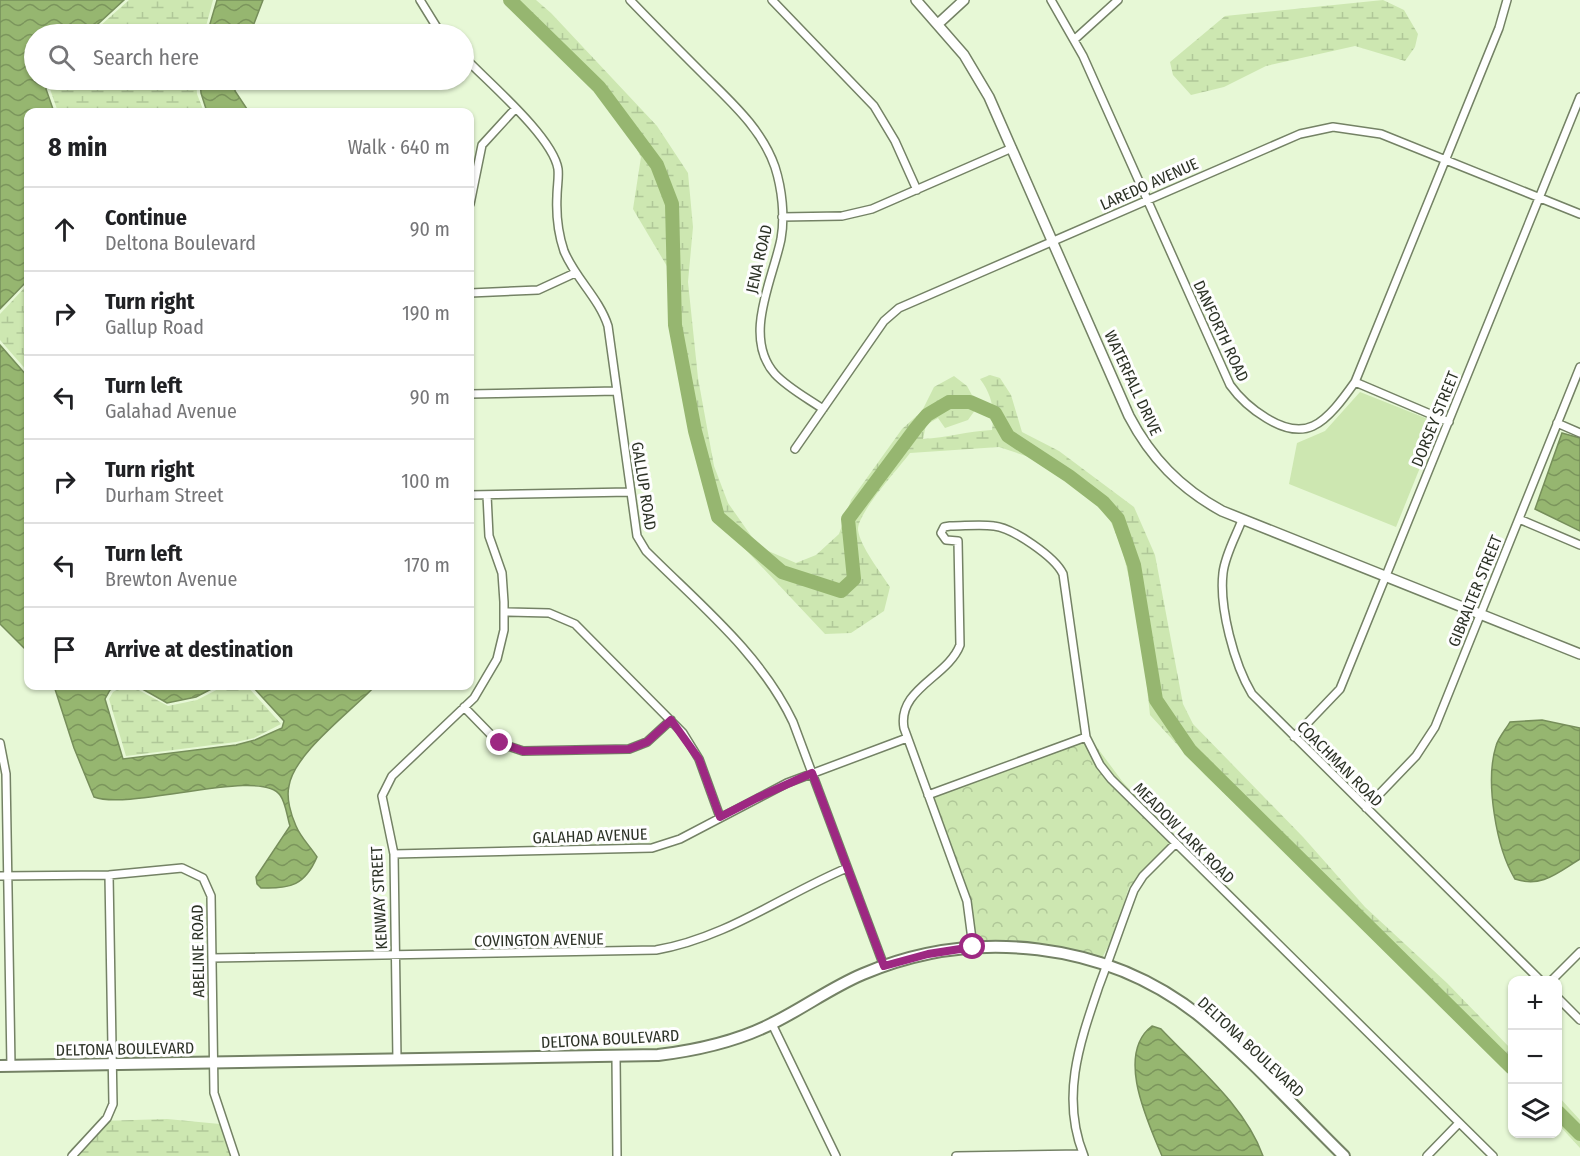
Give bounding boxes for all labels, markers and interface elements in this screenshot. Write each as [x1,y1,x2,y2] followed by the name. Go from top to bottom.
[24,24,474,90] search box
[45,41,78,74] icon: search
[93,44,199,71] text: Search here
[48,132,107,163] text: 8 min
[348,135,450,159] text: Walk · 640 m
[1097,154,1201,214] street label: LAREDO AVENUE
[105,204,187,231] text: Continue
[48,213,81,246] icon: ahead
[410,217,450,241] text: 90 m
[742,223,776,295] street label: JENA ROAD
[105,231,256,255] text: Deltona Boulevard
[1189,277,1253,385] street label: DANFORTH ROAD
[105,288,194,315] text: Turn right
[48,297,81,330] icon: right
[402,301,450,325] text: 190 m
[105,315,204,339] text: Gallup Road
[1100,327,1166,439] street label: WATERFALL DRIVE
[1407,368,1463,469] street label: DORSEY STREET
[105,372,183,399] text: Turn left
[48,381,81,414] icon: left
[410,385,450,409] text: 90 m
[105,399,237,423] text: Galahad Avenue
[628,441,660,531] street label: GALLUP ROAD
[105,456,194,483] text: Turn right
[48,465,81,498] icon: right
[401,469,450,493] text: 100 m
[105,483,224,507] text: Durham Street
[1444,532,1506,650] street label: GIBRALTER STREET
[105,540,183,567] text: Turn left
[48,549,81,582] icon: left
[404,553,450,577] text: 170 m
[105,567,237,591] text: Brewton Avenue
[48,633,81,666] icon: arrive
[105,636,293,663] text: Arrive at destination
[1293,717,1387,811] street label: COACHMAN ROAD
[486,729,512,755] route end
[1130,779,1238,887] street label: MEADOW LARK ROAD
[532,825,648,847] street label: GALAHAD AVENUE
[367,845,391,950] street label: KENWAY STREET
[188,904,208,998] street label: ABELINE ROAD
[474,929,604,951] street label: COVINGTON AVENUE
[959,933,985,959] route start
[1508,976,1562,1138] map controls
[1508,976,1562,1030] button: +
[1194,993,1308,1101] street label: DELTONA BOULEVARD
[540,1026,680,1052] street label: DELTONA BOULEVARD
[1508,1030,1562,1084] button: −
[56,1038,194,1060] street label: DELTONA BOULEVARD
[1508,1084,1562,1138] button: layers

